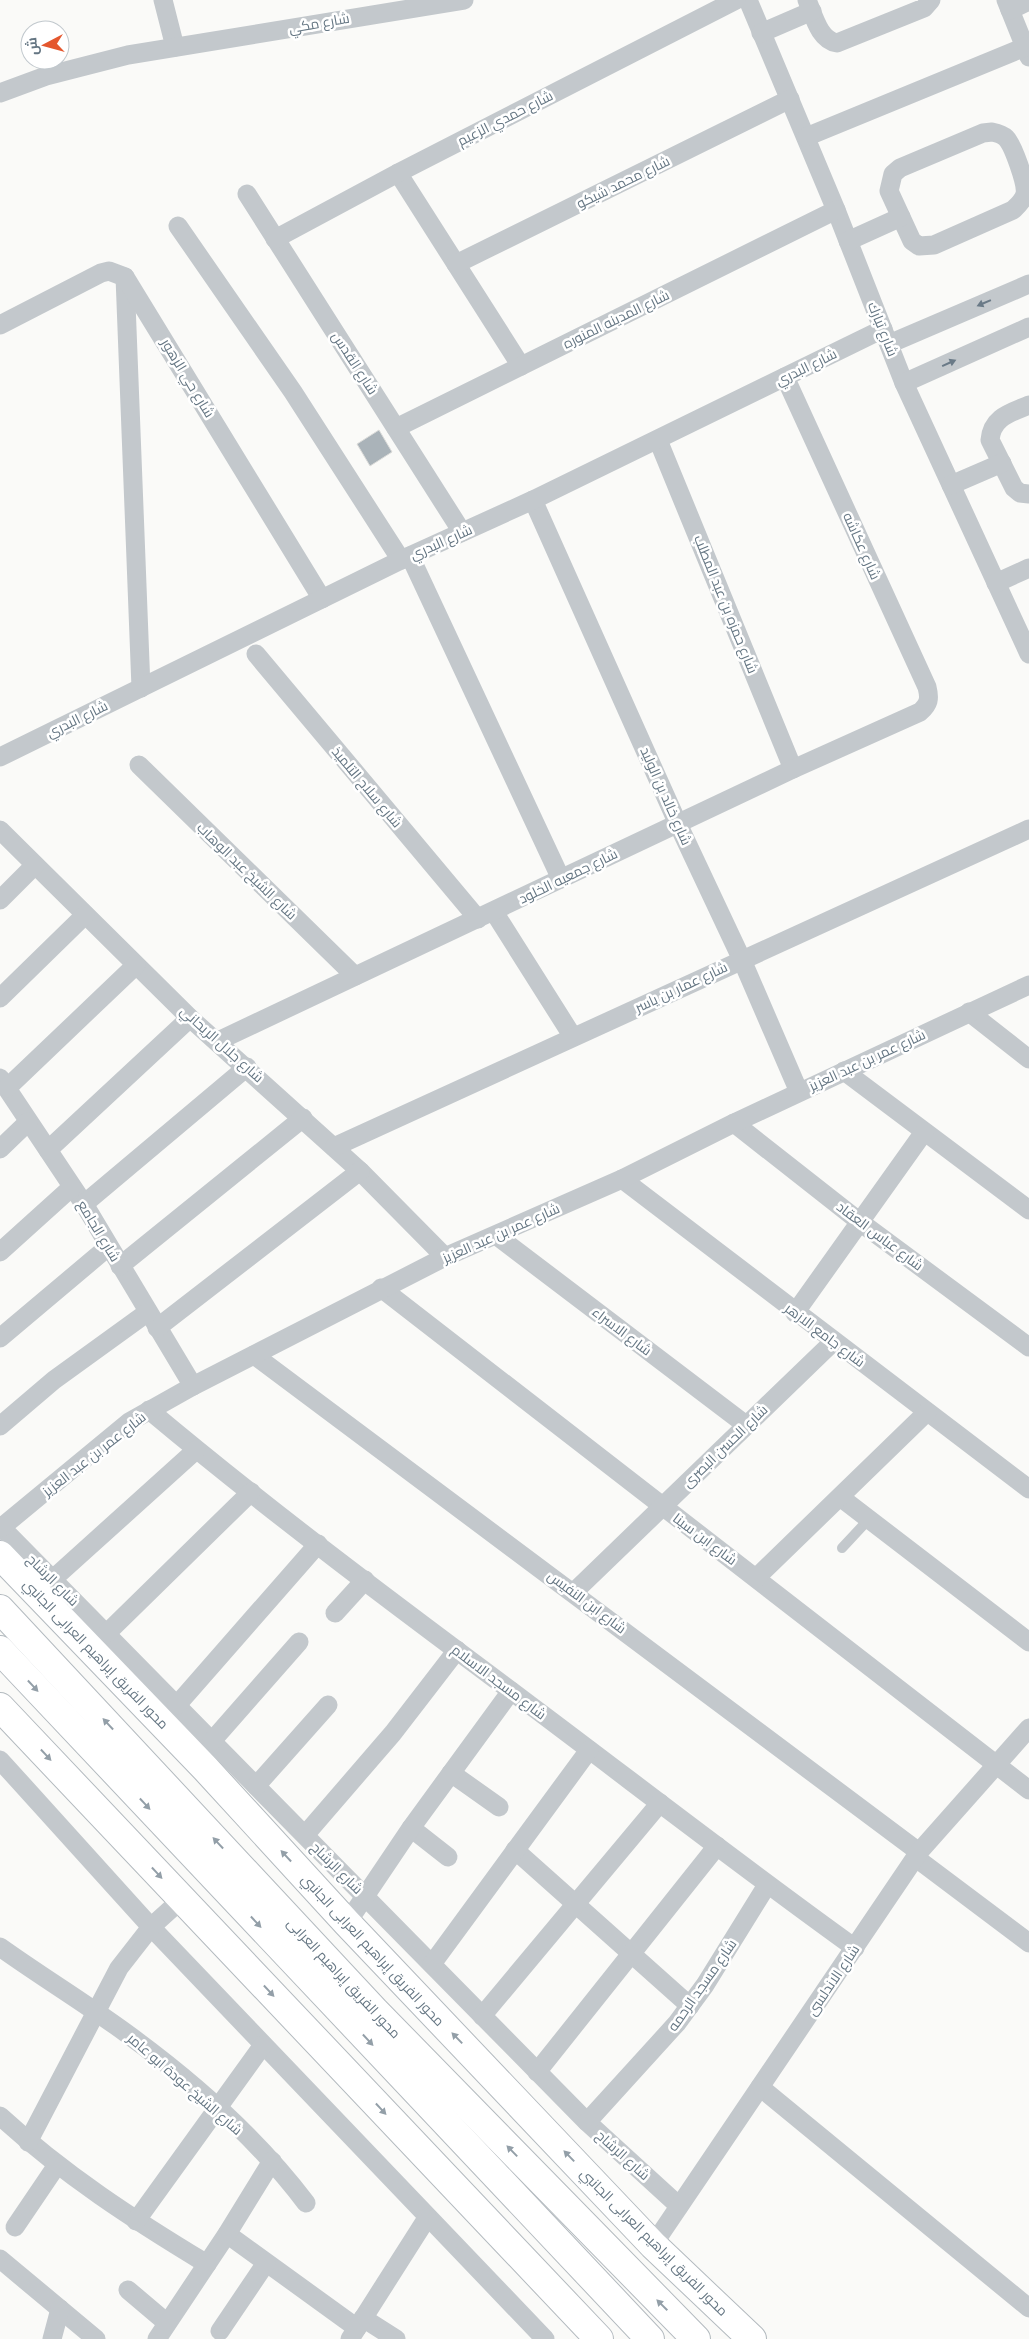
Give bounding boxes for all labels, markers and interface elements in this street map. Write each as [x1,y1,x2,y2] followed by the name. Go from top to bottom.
[287,9,351,40] street label: شارع مكي
[20,20,70,70] north arrow
[22,36,42,56] text: ش
[454,86,557,153] street label: شارع حمدي الزعيم
[573,152,673,212] street label: شارع محمد شيكو
[560,286,672,352] street label: شارع المدينه المنوره
[864,299,902,359] street label: شارع تبارك
[977,299,991,307] one-way arrow
[328,328,382,398] street label: شارع القدس
[154,334,219,422] street label: شارع حي الزهور
[772,344,841,392] street label: شارع البدري
[942,358,956,366] one-way arrow
[839,509,885,583] street label: شارع عكاشه
[407,520,476,566] street label: شارع البدري
[690,532,762,676] street label: شارع حمزه بن عبد المطلب
[43,696,112,744] street label: شارع البدري
[328,743,406,831] street label: شارع سلاح التلميذ
[636,744,696,848] street label: شارع خالد بن الوليد
[193,819,301,923] street label: شارع الشيخ عبد الوهاب
[516,844,620,908] street label: شارع جمعيه الخلود
[631,958,730,1017] street label: شارع عمار بن ياسر
[175,1002,267,1088] street label: شارع جلال الريحاني
[805,1025,928,1095] street label: شارع عمر بن عبد العزيز
[74,1197,124,1265] street label: شارع الجامع
[833,1197,927,1275] street label: شارع عباس العقاد
[439,1199,562,1267] street label: شارع عمر بن عبد العزيز
[781,1298,869,1371] street label: شارع جامع الازهر
[588,1303,656,1359] street label: شارع الاسراء
[679,1401,771,1491] street label: شارع الحسن البصرى
[38,1408,149,1501] street label: شارع عمر بن عبد العزيز
[669,1509,741,1569] street label: شارع ابن سينا
[23,1550,83,1610] street label: شارع الرشاح
[544,1567,630,1637] street label: شارع ابن النفيس
[17,1575,173,1735] street label: محور الفريق إبراهيم العرابى الجانبي
[448,1641,550,1724] street label: شارع مسجد الاسلام
[27,1679,39,1691] one-way arrow
[102,1719,114,1731] one-way arrow
[40,1748,52,1760] one-way arrow
[139,1797,151,1809] one-way arrow
[212,1838,224,1850] one-way arrow
[307,1838,367,1898] street label: شارع الرشاح
[280,1851,292,1863] one-way arrow
[151,1866,163,1878] one-way arrow
[298,1871,448,2029] street label: محور الفريق إبراهيم العرابى الجانبي
[284,1914,404,2042] street label: محور الفريق إبراهيم العرابى
[250,1916,262,1928] one-way arrow
[664,1935,740,2035] street label: شارع مسجد الرحمه
[803,1941,863,2019] street label: شارع الاندلسى
[263,1985,275,1997] one-way arrow
[123,2028,246,2139] street label: شارع الشيخ عودة ابو عامر
[451,2033,463,2045] one-way arrow
[362,2034,374,2046] one-way arrow
[375,2103,387,2115] one-way arrow
[592,2126,654,2184] street label: شارع الرشاح
[506,2145,518,2157] one-way arrow
[563,2150,575,2162] one-way arrow
[574,2164,732,2322] street label: محور الفريق إبراهيم العرابى الجانبي
[656,2299,668,2311] one-way arrow

